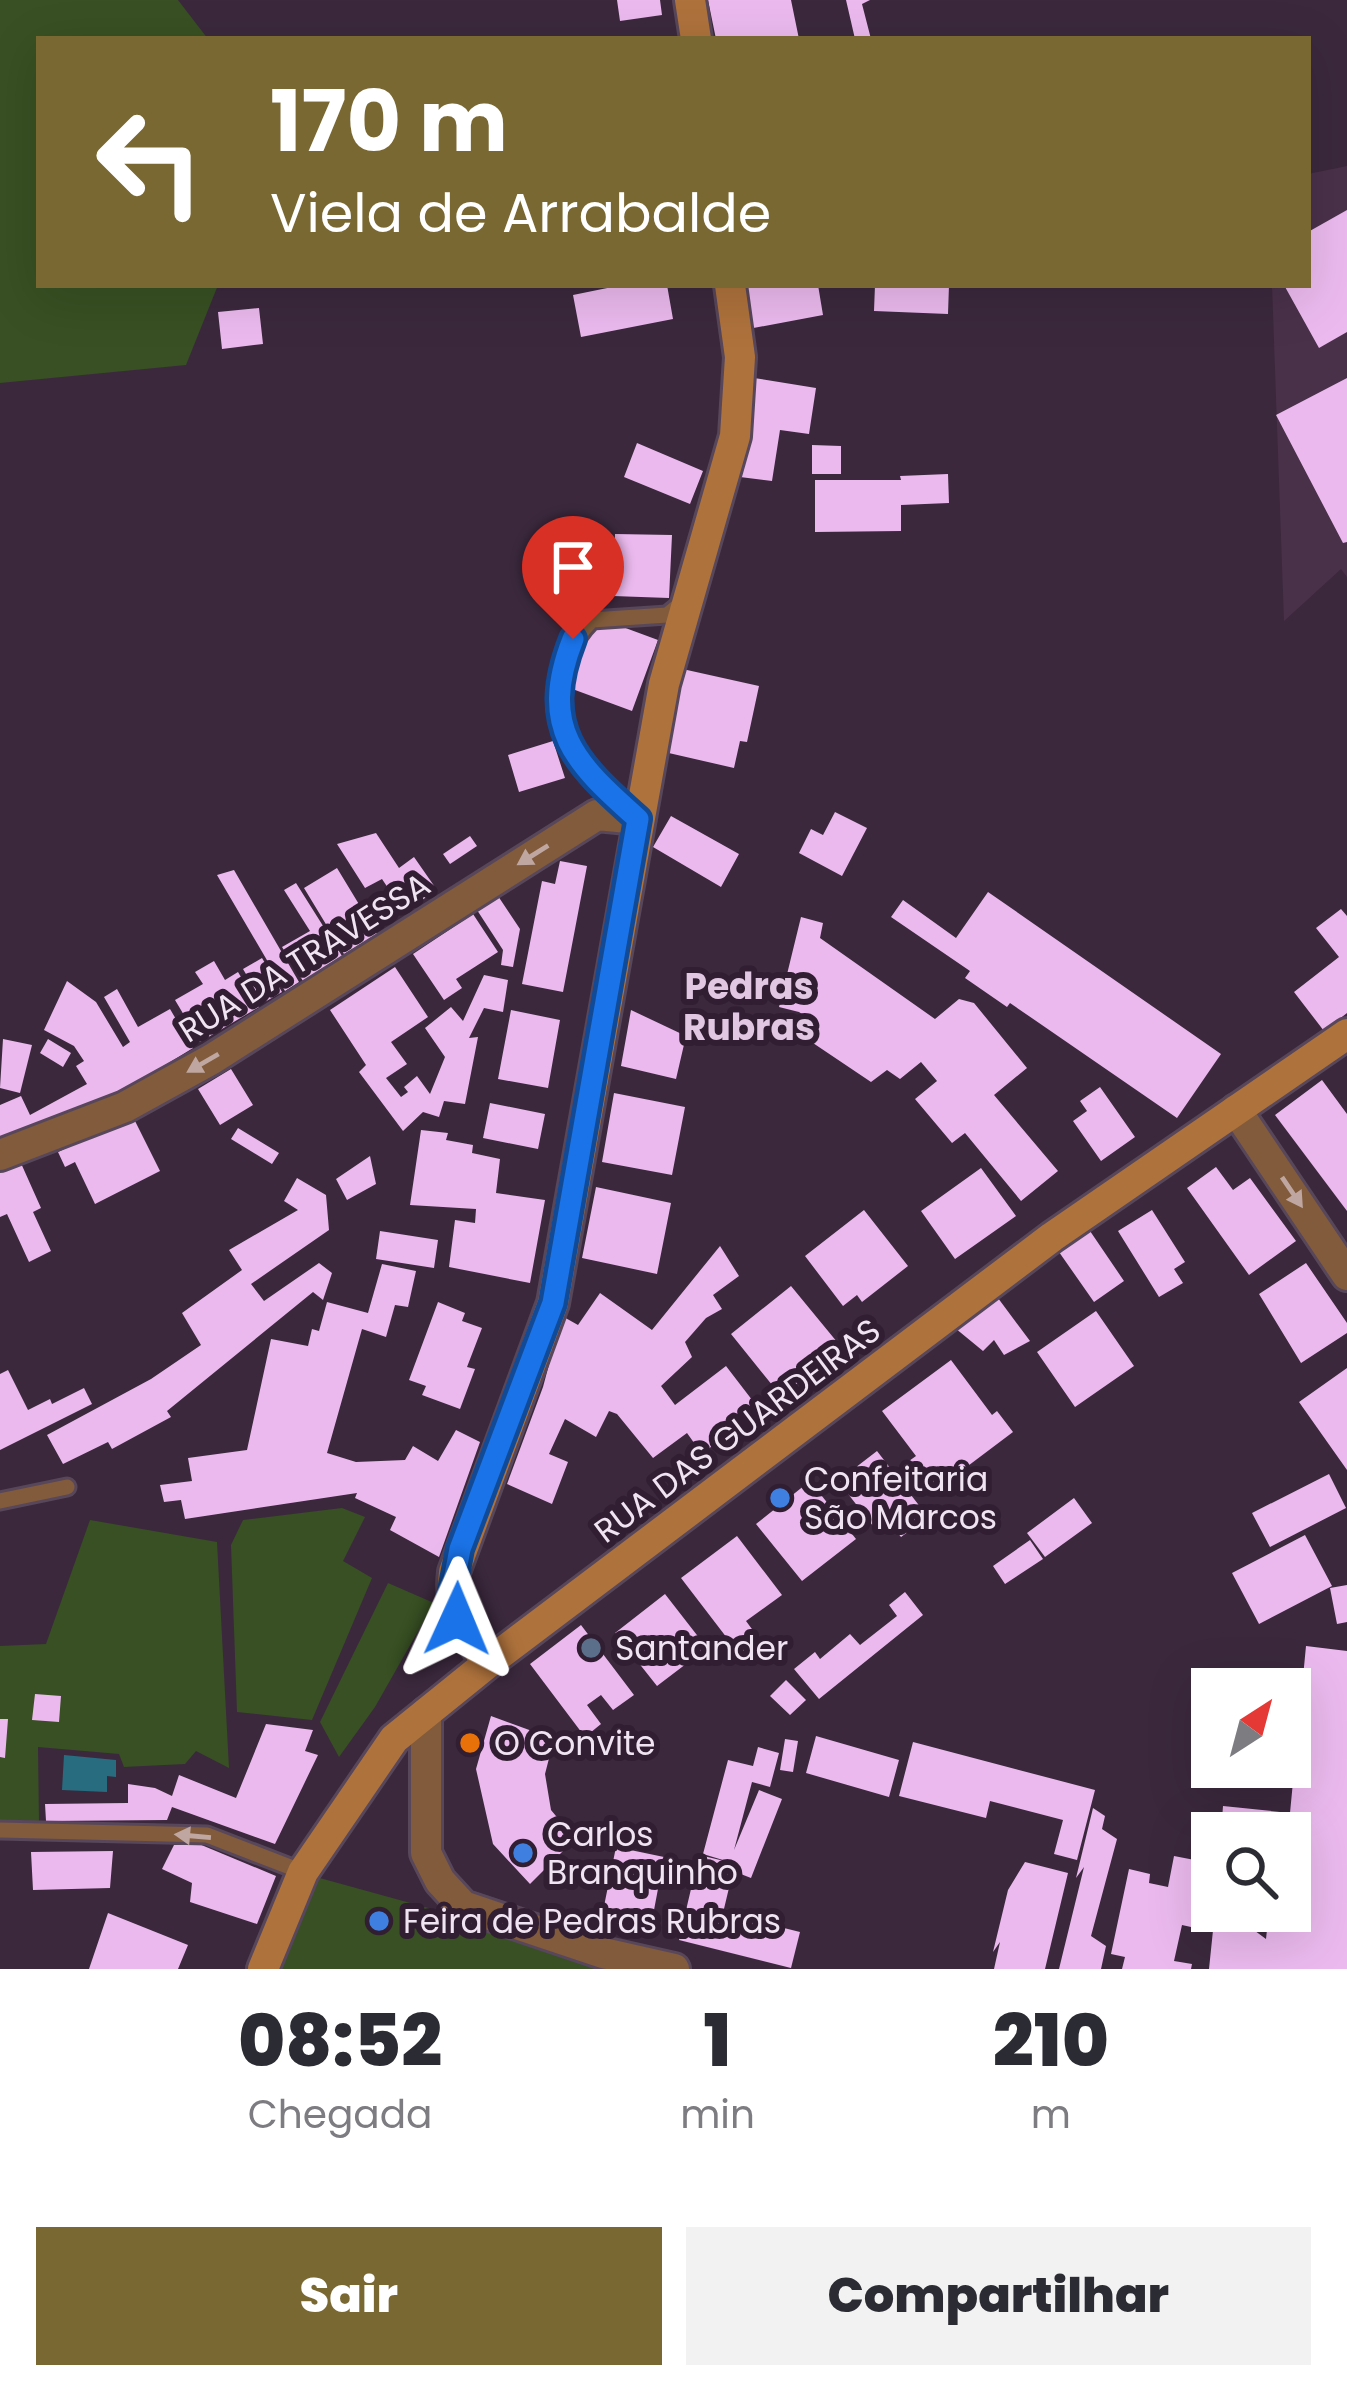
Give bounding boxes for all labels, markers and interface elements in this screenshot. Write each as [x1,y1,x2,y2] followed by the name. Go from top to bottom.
[270,63,508,180] text: 170 m
[72,84,228,240] icon: left
[270,175,771,251] text: Viela de Arrabalde
[522,516,624,639] pin
[540,534,606,600] icon: arrive
[516,844,550,865] one-way arrow
[170,861,439,1054] street label: RUA DA TRAVESSA
[683,961,815,1053] district label: Pedras Rubras
[186,1052,220,1073] one-way arrow
[1280,1176,1302,1209] one-way arrow
[584,1307,890,1554] street label: RUA DAS GUARDEIRAS
[804,1456,997,1541] place label: Confeitaria São Marcos
[767,1485,793,1511] marker: Confeitaria São Marcos
[394,1556,520,1682] position arrow
[615,1625,788,1672] place label: Santander
[578,1635,604,1661] marker: Santander
[1191,1668,1311,1788] north arrow
[1191,1668,1311,1932] map controls
[494,1720,656,1767] place label: O Convite
[457,1730,483,1756] marker: O Convite
[547,1811,738,1896] place label: Carlos Branquinho
[1191,1812,1311,1932] button: search
[174,1827,211,1846] one-way arrow
[510,1840,536,1866] marker: Carlos Branquinho
[403,1898,781,1945] place label: Feira de Pedras Rubras
[366,1908,392,1934] marker: Feira de Pedras Rubras
[238,1990,442,2091] text: 08:52
[704,1990,731,2091] text: 1
[993,1990,1109,2091] text: 210
[248,2087,432,2142] text: Chegada
[680,2087,755,2142] text: min
[1031,2087,1071,2142] text: m
[36,2227,662,2365] button: Sair
[686,2227,1311,2365] button: Compartilhar

